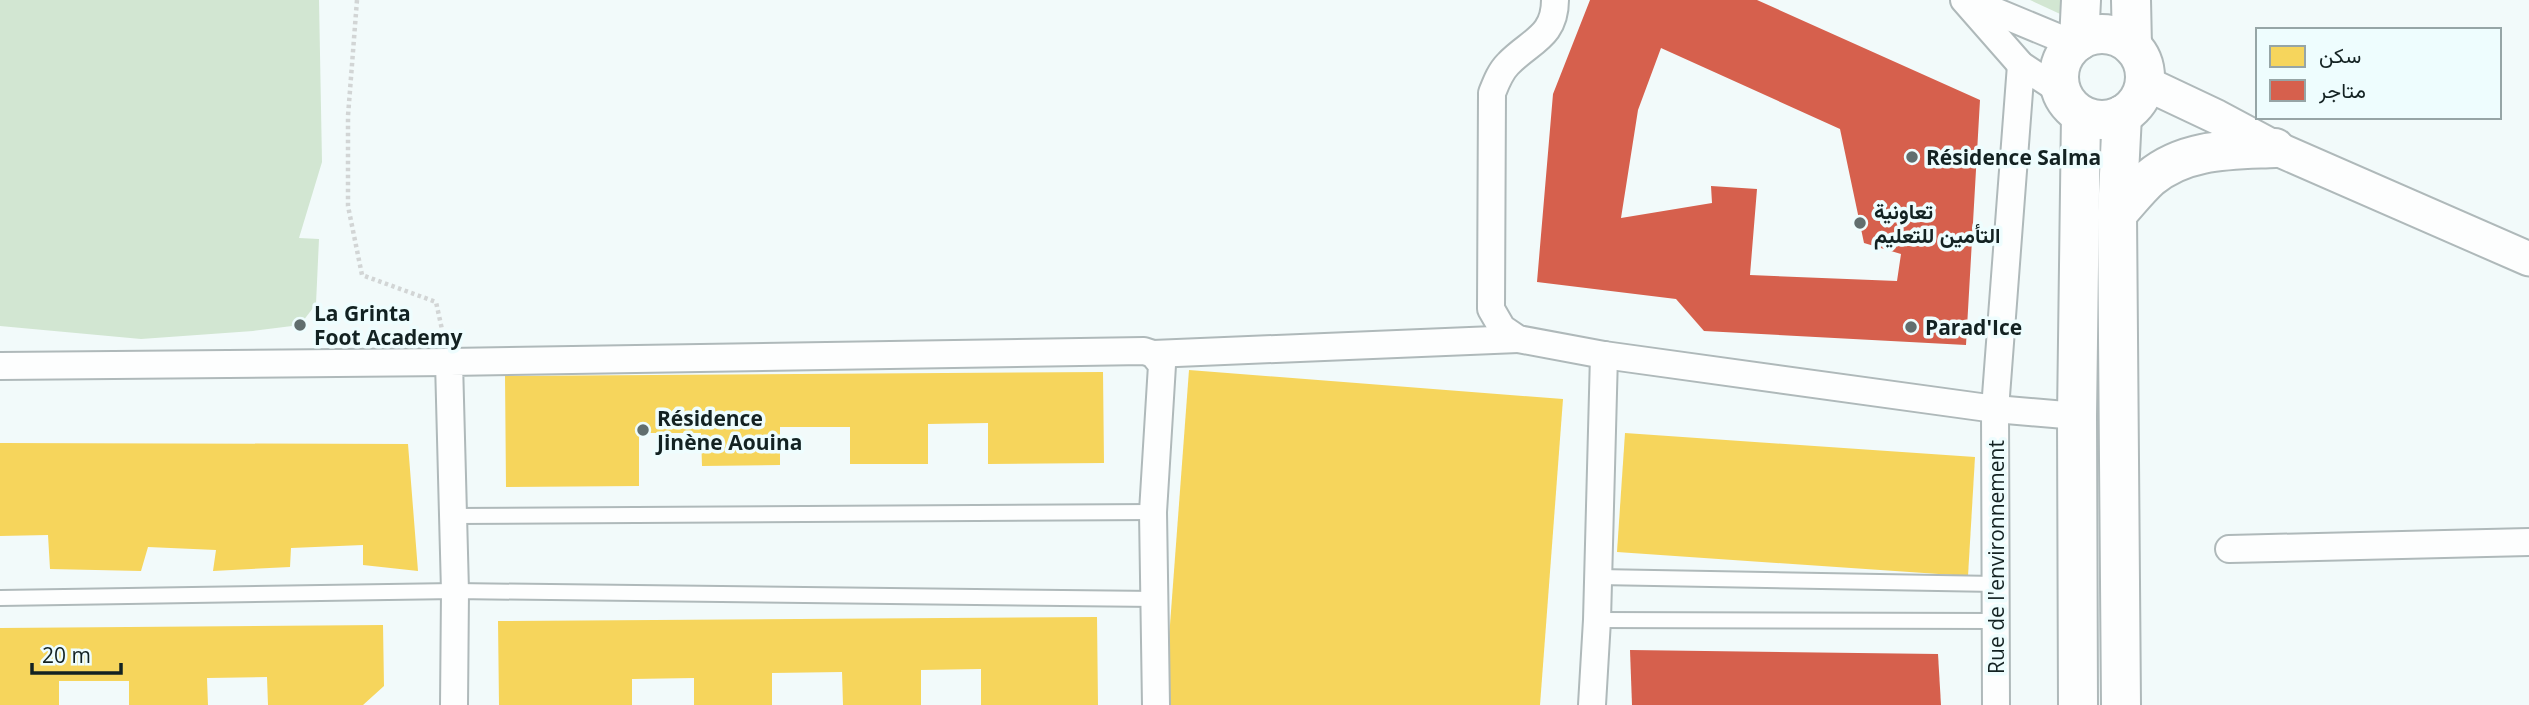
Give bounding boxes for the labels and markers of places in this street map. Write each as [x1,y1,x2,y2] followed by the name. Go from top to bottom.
[1926,143,2101,171] place label: Résidence Salma
[1904,149,1920,165] marker: Résidence Salma
[1874,197,2000,250] place label: تعاونية التأمين للتعليم
[1852,215,1868,231] marker: تعاونية التأمين للتعليم
[314,299,462,351] place label: La Grinta Foot Academy
[1925,313,2022,341] place label: Parad'Ice
[292,317,308,333] marker: La Grinta Foot Academy
[1903,319,1919,335] marker: Parad'Ice
[655,404,802,456] place label: Résidence Jinène Aouina
[635,422,651,438] marker: Résidence Jinène Aouina

